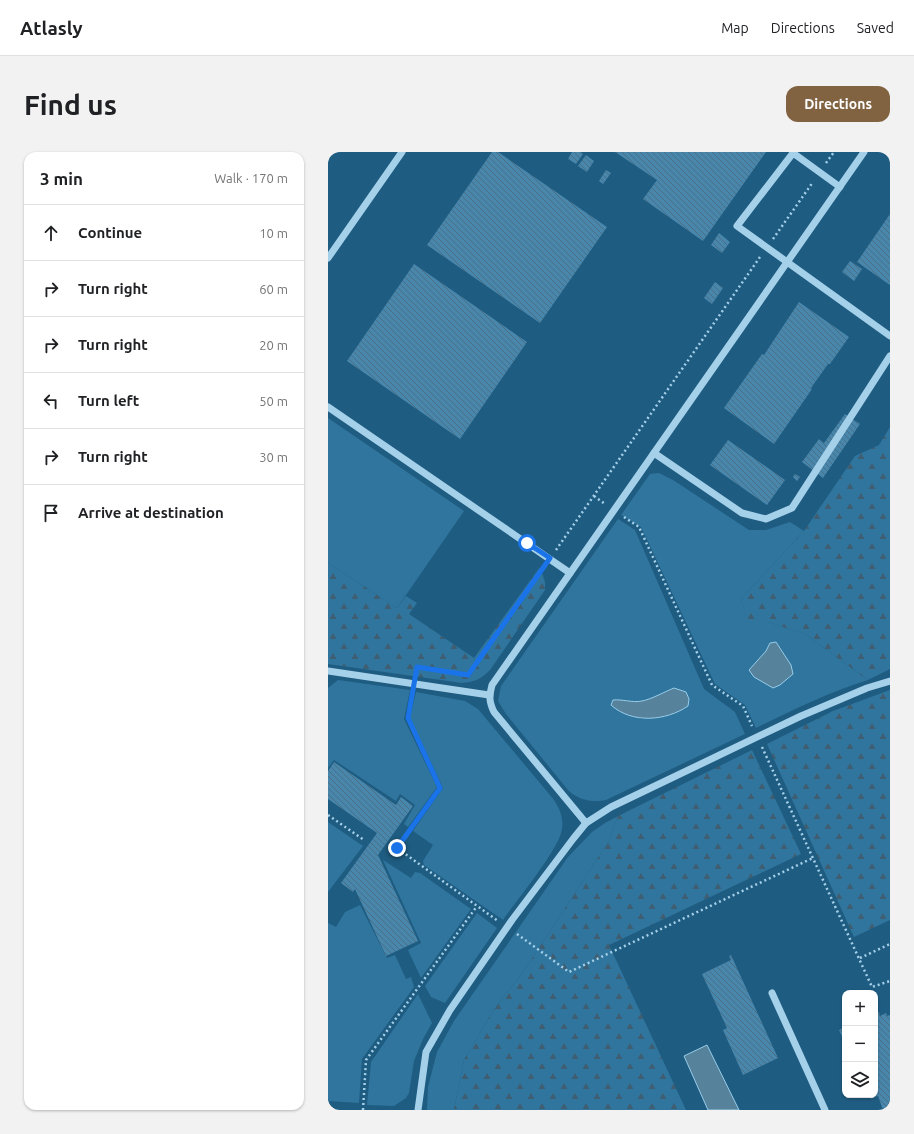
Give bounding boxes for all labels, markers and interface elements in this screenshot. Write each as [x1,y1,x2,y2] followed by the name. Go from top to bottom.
[20,17,83,39] text: Atlasly
[721,20,749,36] text: Map
[771,20,835,36] text: Directions
[857,20,894,36] text: Saved
[786,86,890,122] button: Directions
[24,89,117,120] text: Find us
[40,169,83,188] text: 3 min
[214,171,288,185] text: Walk · 170 m
[40,222,62,244] icon: ahead
[78,224,142,241] text: Continue
[259,226,288,240] text: 10 m
[40,278,62,300] icon: right
[78,280,148,297] text: Turn right
[259,282,288,296] text: 60 m
[40,334,62,356] icon: right
[78,336,148,353] text: Turn right
[259,338,288,352] text: 20 m
[40,390,62,412] icon: left
[78,392,139,409] text: Turn left
[259,394,288,408] text: 50 m
[40,446,62,468] icon: right
[78,448,148,465] text: Turn right
[259,450,288,464] text: 30 m
[40,502,62,524] icon: arrive
[78,504,224,521] text: Arrive at destination
[518,534,536,552] route start
[388,839,406,857] route end
[842,990,878,1098] map controls
[842,990,878,1026] button: +
[842,1026,878,1062] button: −
[842,1062,878,1098] button: layers

